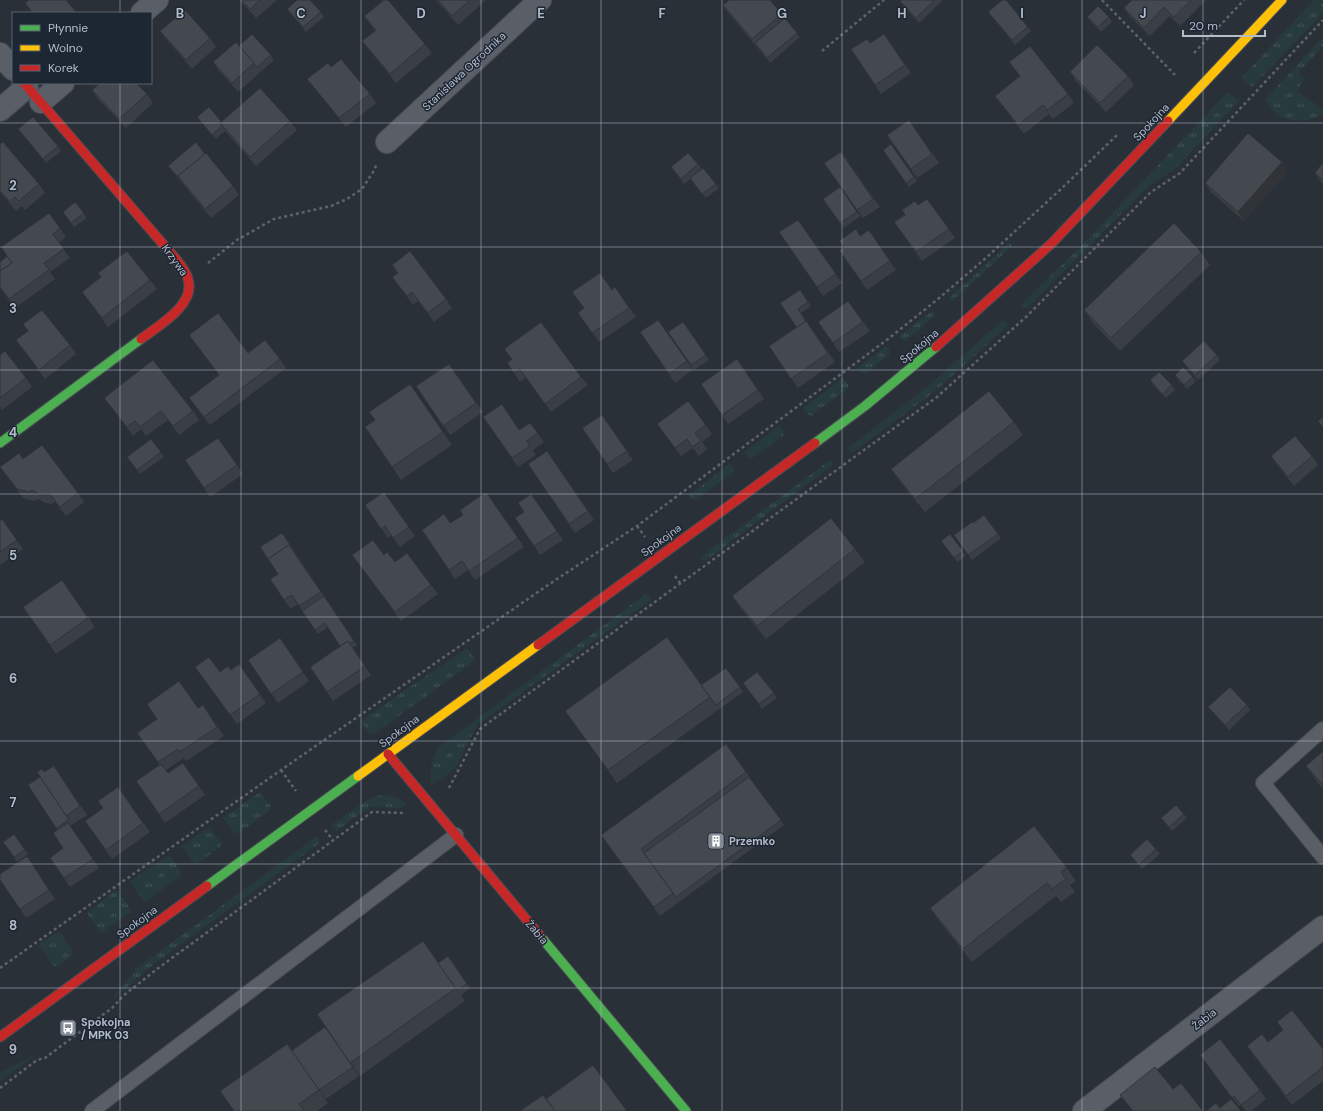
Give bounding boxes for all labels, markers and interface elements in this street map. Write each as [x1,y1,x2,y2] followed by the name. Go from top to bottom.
[176,5,184,22] text: B
[296,5,306,22] text: C
[416,5,426,22] text: D
[537,5,545,22] text: E
[658,5,666,22] text: F
[777,5,787,22] text: G
[897,5,907,22] text: H
[1020,5,1024,22] text: I
[1139,5,1147,22] text: J
[12,12,152,84] legend
[1183,12,1265,38] scale bar
[1189,18,1218,34] text: 20 m
[48,20,88,36] text: Płynnie
[419,29,509,113] street label: Stanisława Ogrodnika
[48,40,83,56] text: Wolno
[48,60,79,76] text: Korek
[1130,100,1172,144] street label: Spokojna
[9,177,17,194] text: 2
[159,241,191,279] street label: Krzywa
[9,300,17,317] text: 3
[897,326,941,366] street label: Spokojna
[9,424,17,441] text: 4
[638,521,684,559] street label: Spokojna
[9,547,17,564] text: 5
[9,670,17,687] text: 6
[376,712,422,750] street label: Spokojna
[10,794,17,811] text: 7
[706,831,726,851] building icon: Przemko
[729,834,776,848] place label: Przemko
[114,903,160,941] street label: Spokojna
[9,917,17,934] text: 8
[523,917,551,947] street label: Żabia
[1189,1005,1219,1033] street label: Żabia
[81,1015,130,1042] place label: Spokojna / MPK 03
[58,1018,78,1038] bus stop icon: Spokojna / MPK 03
[9,1041,17,1058] text: 9

